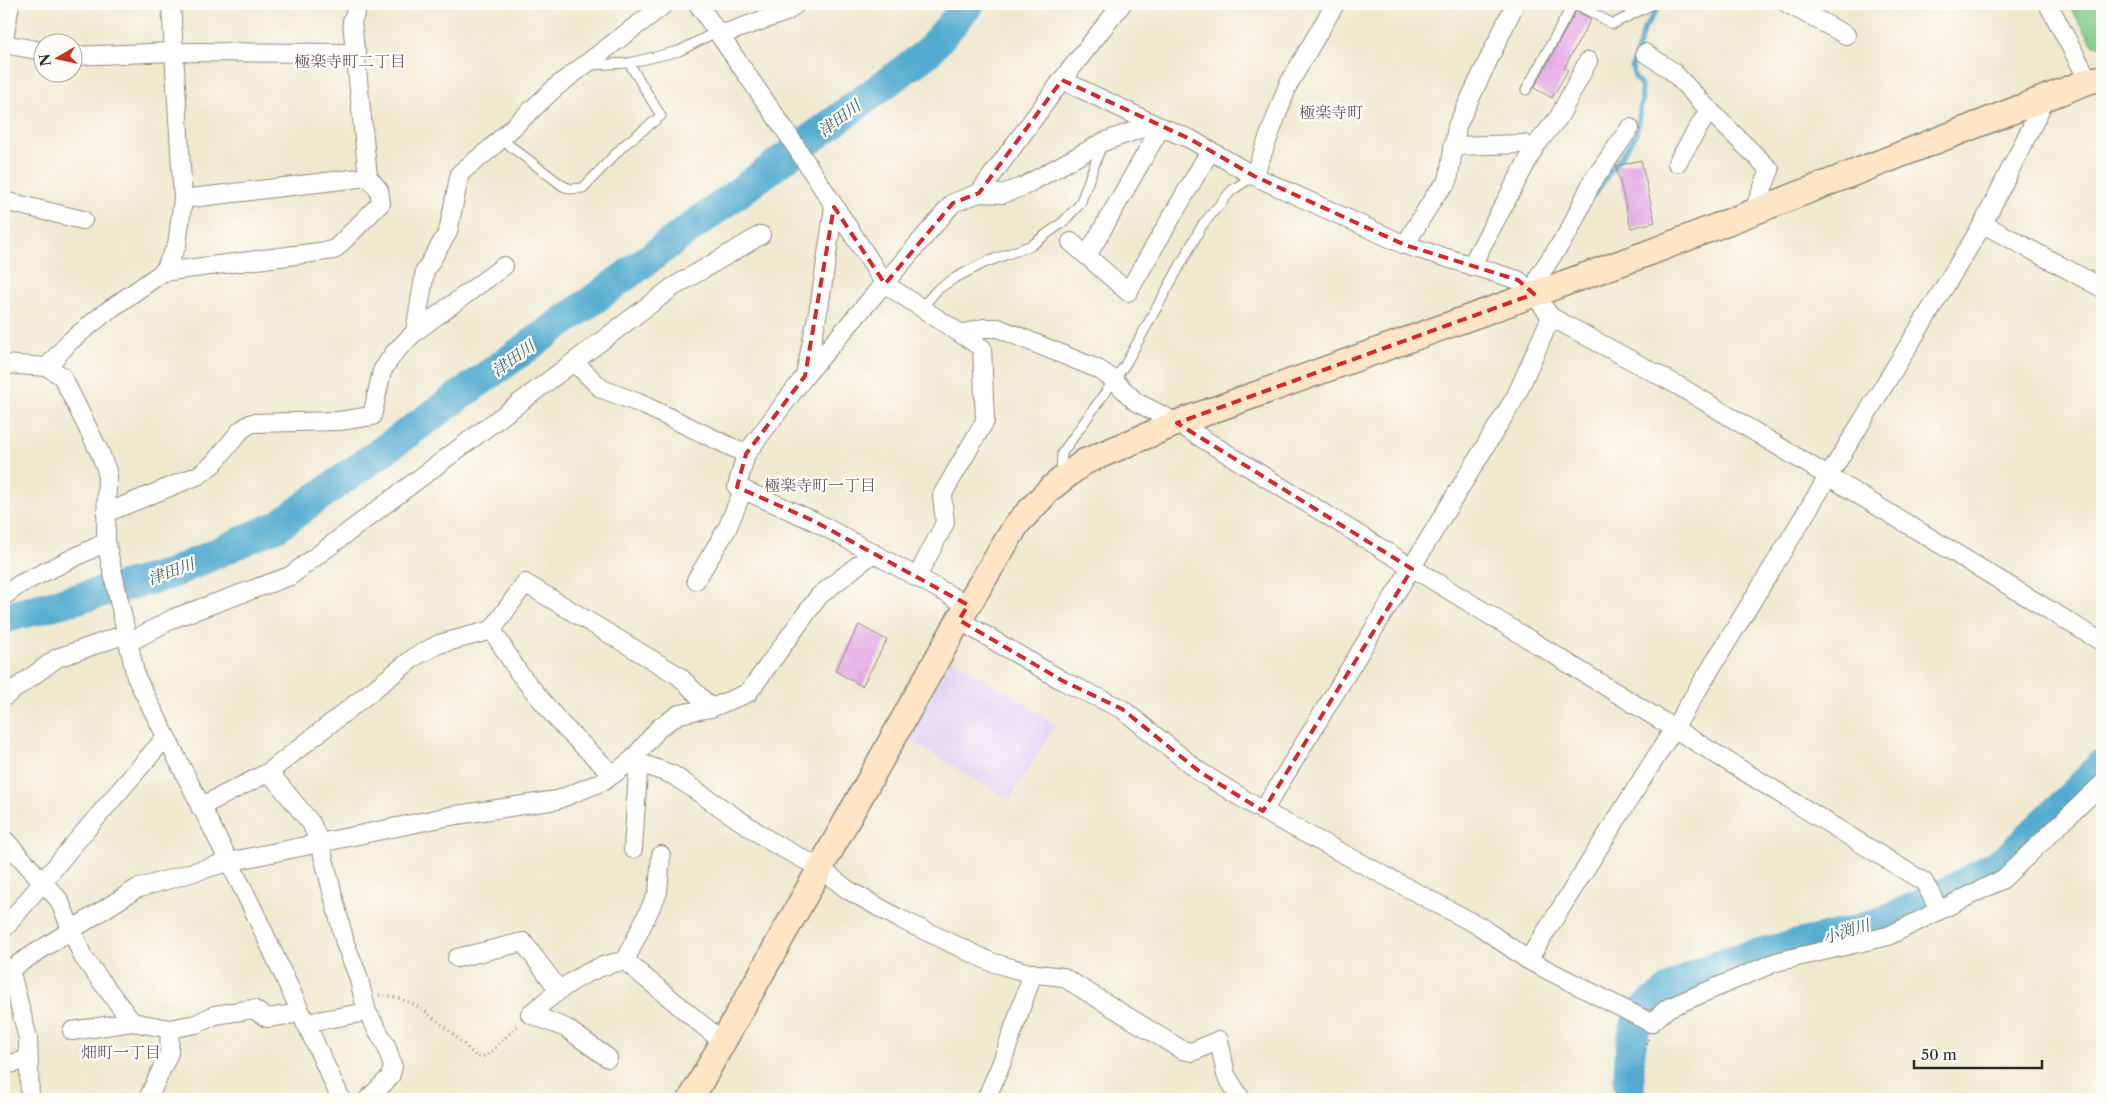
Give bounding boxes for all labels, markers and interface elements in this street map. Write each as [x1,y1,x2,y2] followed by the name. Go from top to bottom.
[32,32,82,82] north arrow
[294,51,406,71] district label: 極楽寺町二丁目
[35,53,55,67] text: N
[814,94,866,140] water label: 津田川
[1299,102,1363,122] district label: 極楽寺町
[488,335,540,380] water label: 津田川
[764,475,876,495] district label: 極楽寺町一丁目
[145,553,199,589] water label: 津田川
[1820,914,1874,948] water label: 小渕川
[1914,1038,2041,1070] scale bar
[81,1042,161,1062] district label: 畑町一丁目
[1921,1045,1957,1064] text: 50 m

